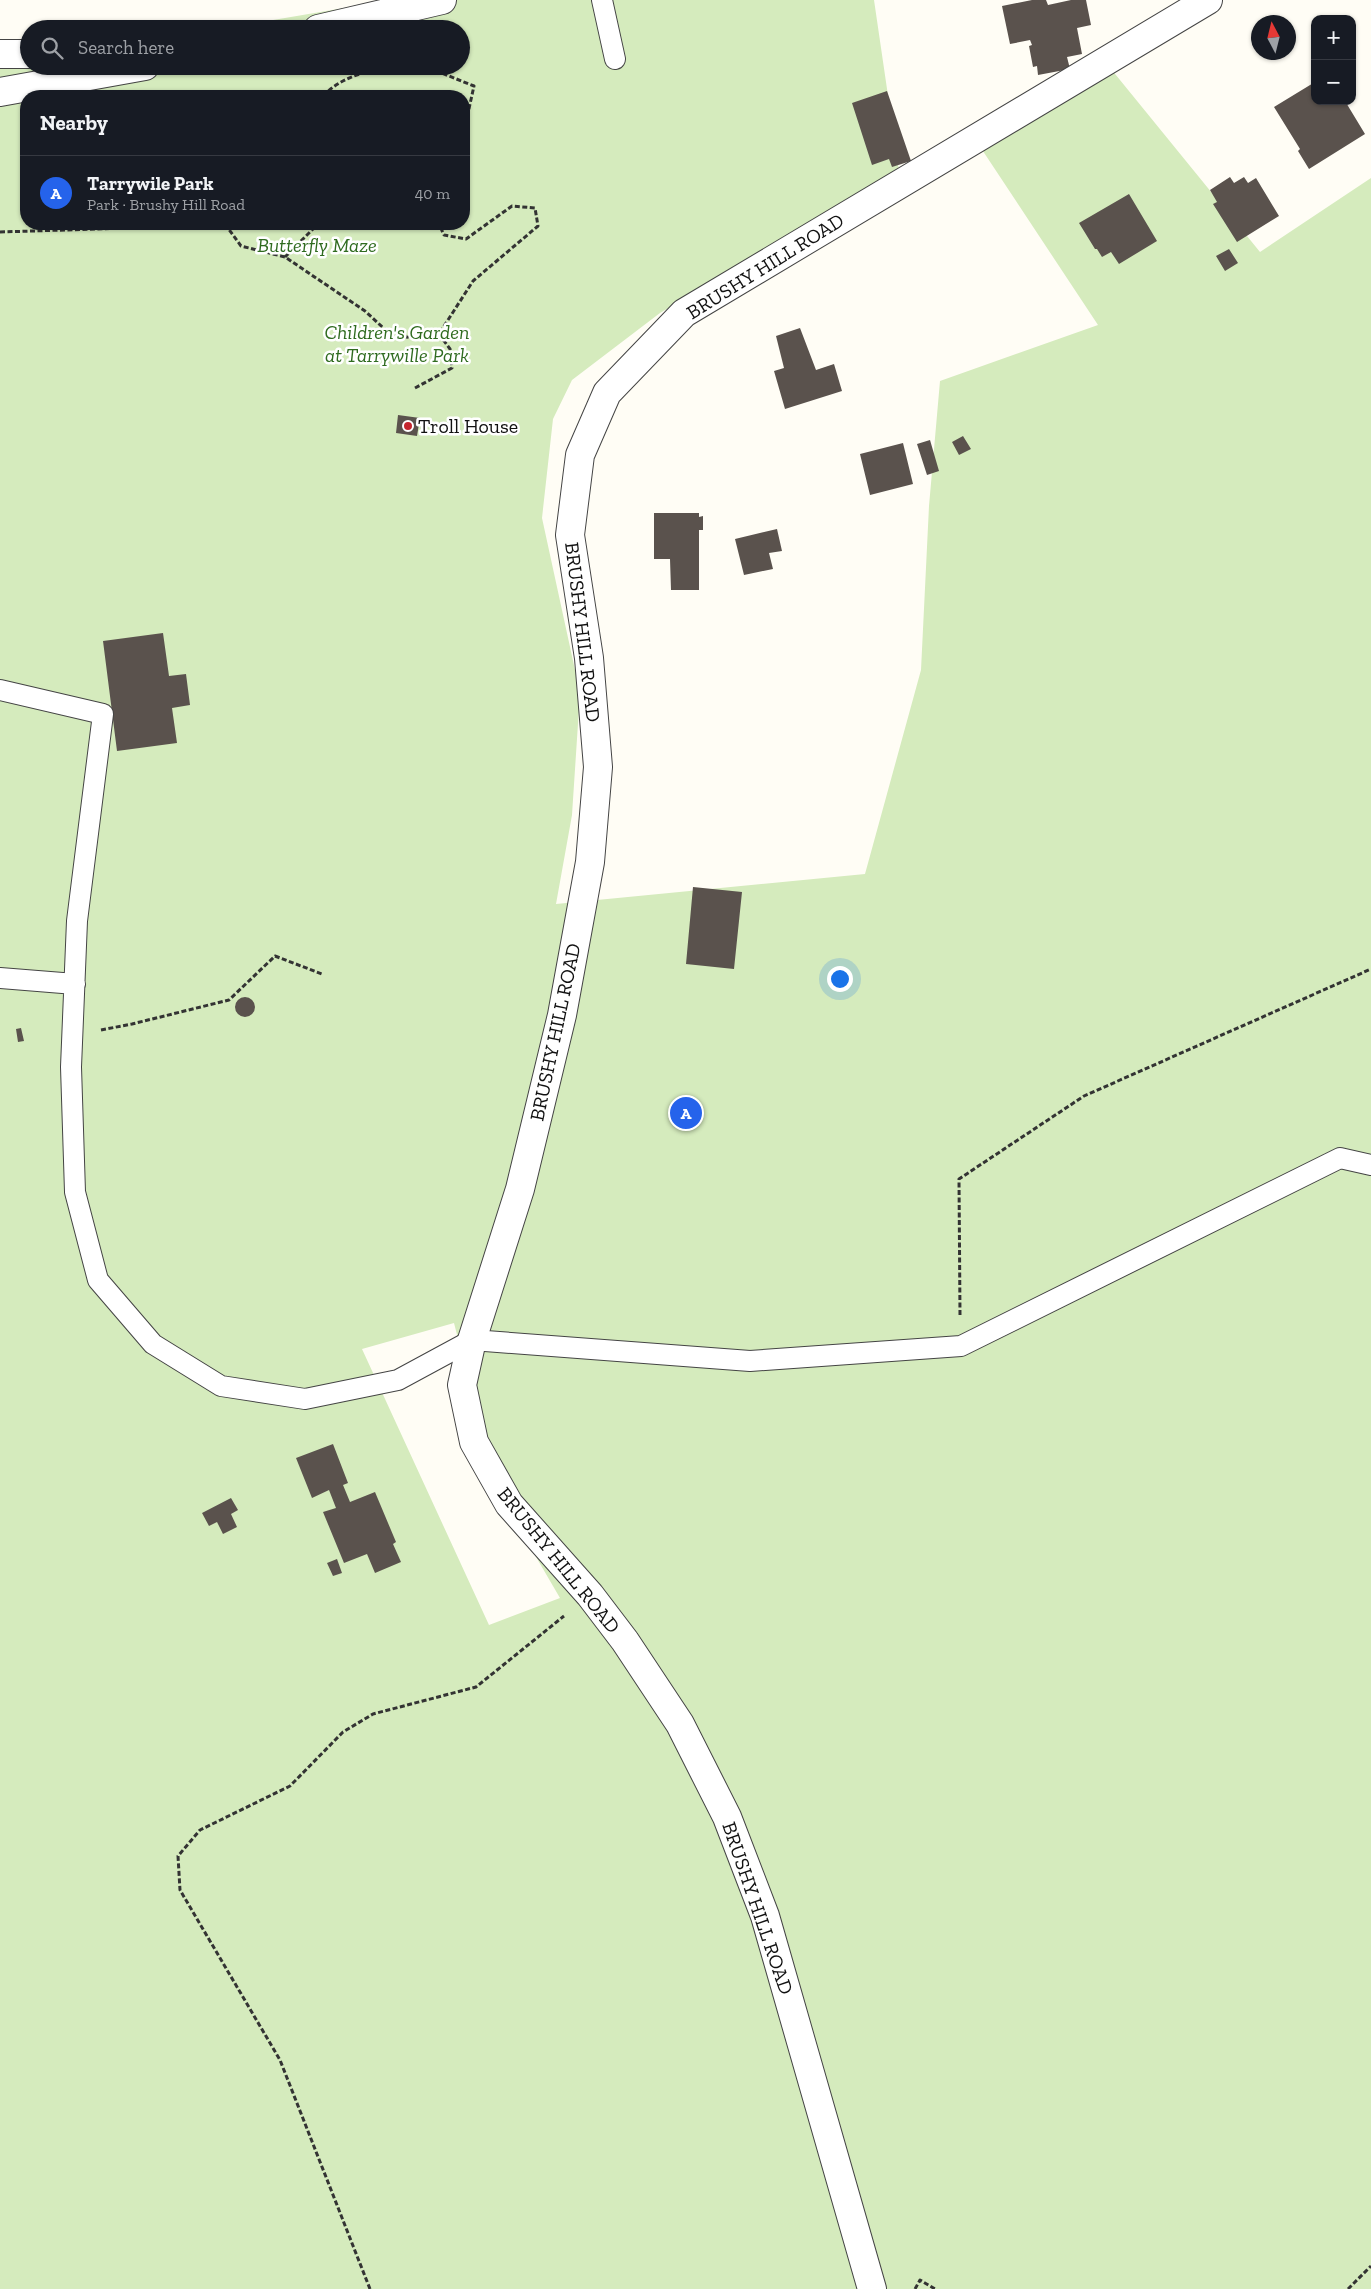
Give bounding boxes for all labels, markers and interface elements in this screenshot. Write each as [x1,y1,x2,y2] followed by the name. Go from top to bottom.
[1251,15,1296,60] north arrow
[1311,15,1356,105] map controls
[1311,15,1356,60] button: +
[20,20,470,75] search box
[38,34,66,62] icon: search
[78,36,174,59] text: Search here
[1311,60,1356,105] button: −
[40,110,108,135] text: Nearby
[87,172,213,195] text: Tarrywile Park
[51,184,62,203] text: A
[415,184,450,203] text: 40 m
[87,195,245,214] text: Park · Brushy Hill Road
[682,208,848,324] street label: BRUSHY HILL ROAD
[257,233,377,257] park label: Butterfly Maze
[325,320,469,367] park label: Children's Garden at Tarrywille Park
[418,414,518,438] place label: Troll House
[402,420,414,432] marker: Troll House
[560,541,606,723] street label: BRUSHY HILL ROAD
[524,941,586,1123] street label: BRUSHY HILL ROAD
[827,966,853,992] your location
[670,1094,702,1132] pin: A
[493,1482,625,1638] street label: BRUSHY HILL ROAD
[717,1818,799,1998] street label: BRUSHY HILL ROAD

